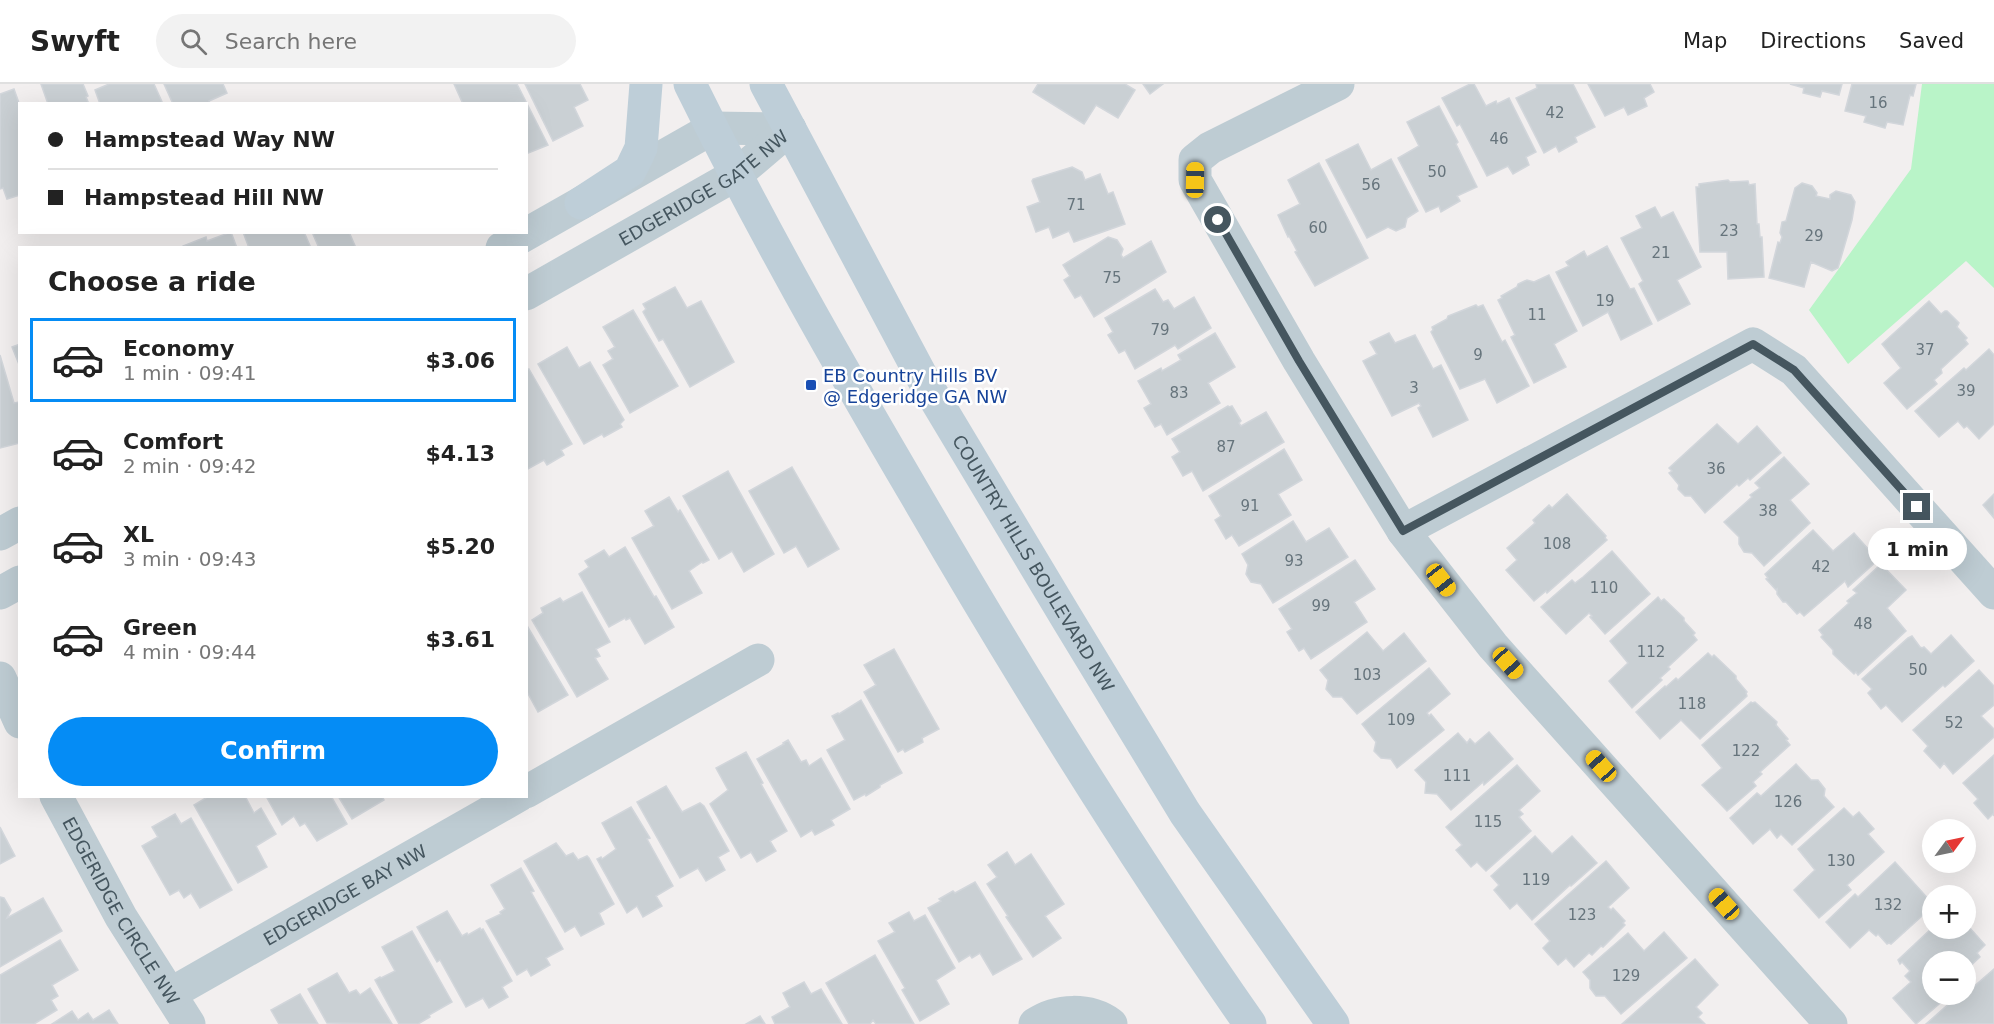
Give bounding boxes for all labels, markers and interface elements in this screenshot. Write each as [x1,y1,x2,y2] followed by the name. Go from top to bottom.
[156,14,576,68] search box
[30,25,120,58] text: Swyft
[177,25,210,58] icon: search
[225,29,357,54] text: Search here
[1683,29,1727,53] text: Map
[1760,29,1866,53] text: Directions
[1899,29,1964,53] text: Saved
[1868,94,1888,112] house number: 16
[1545,104,1565,122] house number: 42
[615,125,792,250] street label: EDGERIDGE GATE NW
[84,127,335,152] text: Hampstead Way NW
[1489,130,1509,148] house number: 46
[1186,162,1204,198] car
[1427,163,1447,181] house number: 50
[1361,176,1381,194] house number: 56
[84,185,324,210] text: Hampstead Hill NW
[1066,196,1086,214] house number: 71
[1204,206,1231,233] route start
[1308,219,1328,237] house number: 60
[1719,222,1739,240] house number: 23
[1804,227,1824,245] house number: 29
[1651,244,1671,262] house number: 21
[48,266,256,297] text: Choose a ride
[1102,269,1122,287] house number: 75
[1595,292,1615,310] house number: 19
[1527,306,1547,324] house number: 11
[1150,321,1170,339] house number: 79
[51,333,105,387] icon: car
[123,336,234,361] text: Economy
[1915,341,1935,359] house number: 37
[1473,346,1483,364] house number: 9
[425,348,495,373] text: $3.06
[123,361,257,385] text: 1 min · 09:41
[823,365,1008,407] place label: EB Country Hills BV @ Edgeridge GA NW
[804,378,818,392] marker: EB Country Hills BV @ Edgeridge GA NW
[1409,379,1419,397] house number: 3
[1956,382,1976,400] house number: 39
[1169,384,1189,402] house number: 83
[51,426,105,480] icon: car
[123,429,223,454] text: Comfort
[948,431,1119,696] street label: COUNTRY HILLS BOULEVARD NW
[1216,438,1236,456] house number: 87
[425,441,495,466] text: $4.13
[123,454,257,478] text: 2 min · 09:42
[1706,460,1726,478] house number: 36
[1903,493,1930,520] route end
[1240,497,1260,515] house number: 91
[1758,502,1778,520] house number: 38
[51,519,105,573] icon: car
[123,522,154,547] text: XL
[1868,528,1966,570] callout: 1 min
[425,534,495,559] text: $5.20
[1543,535,1571,553] house number: 108
[1886,537,1949,561] text: 1 min
[123,547,257,571] text: 3 min · 09:43
[1284,552,1304,570] house number: 93
[1811,558,1831,576] house number: 42
[1423,560,1459,600] car
[1590,579,1618,597] house number: 110
[1311,597,1331,615] house number: 99
[51,612,105,666] icon: car
[123,615,197,640] text: Green
[1853,615,1873,633] house number: 48
[425,627,495,652] text: $3.61
[123,640,257,664] text: 4 min · 09:44
[1637,643,1665,661] house number: 112
[1489,644,1527,682] car
[1908,661,1928,679] house number: 50
[1353,666,1381,684] house number: 103
[1678,695,1706,713] house number: 118
[1387,711,1415,729] house number: 109
[1944,714,1964,732] house number: 52
[48,717,498,786] button: Confirm
[1732,742,1760,760] house number: 122
[1582,747,1620,785] car
[1443,767,1471,785] house number: 111
[1774,793,1802,811] house number: 126
[59,813,184,1009] street label: EDGERIDGE CIRCLE NW
[1474,813,1502,831] house number: 115
[1922,819,1976,873] north arrow
[1922,819,1976,1005] map controls
[259,840,430,949] street label: EDGERIDGE BAY NW
[1827,852,1855,870] house number: 130
[1522,871,1550,889] house number: 119
[1705,885,1743,923] car
[1922,885,1976,939] button: +
[1874,896,1902,914] house number: 132
[1568,906,1596,924] house number: 123
[1922,951,1976,1005] button: −
[1612,967,1640,985] house number: 129

